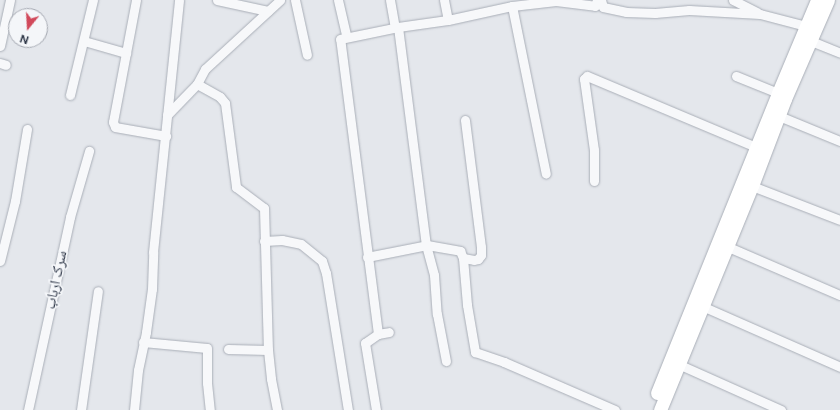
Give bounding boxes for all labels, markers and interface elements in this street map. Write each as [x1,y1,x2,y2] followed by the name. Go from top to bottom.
[8,8,48,48] north arrow
[18,31,31,46] text: N
[41,249,71,311] street label: سرک ارباب

